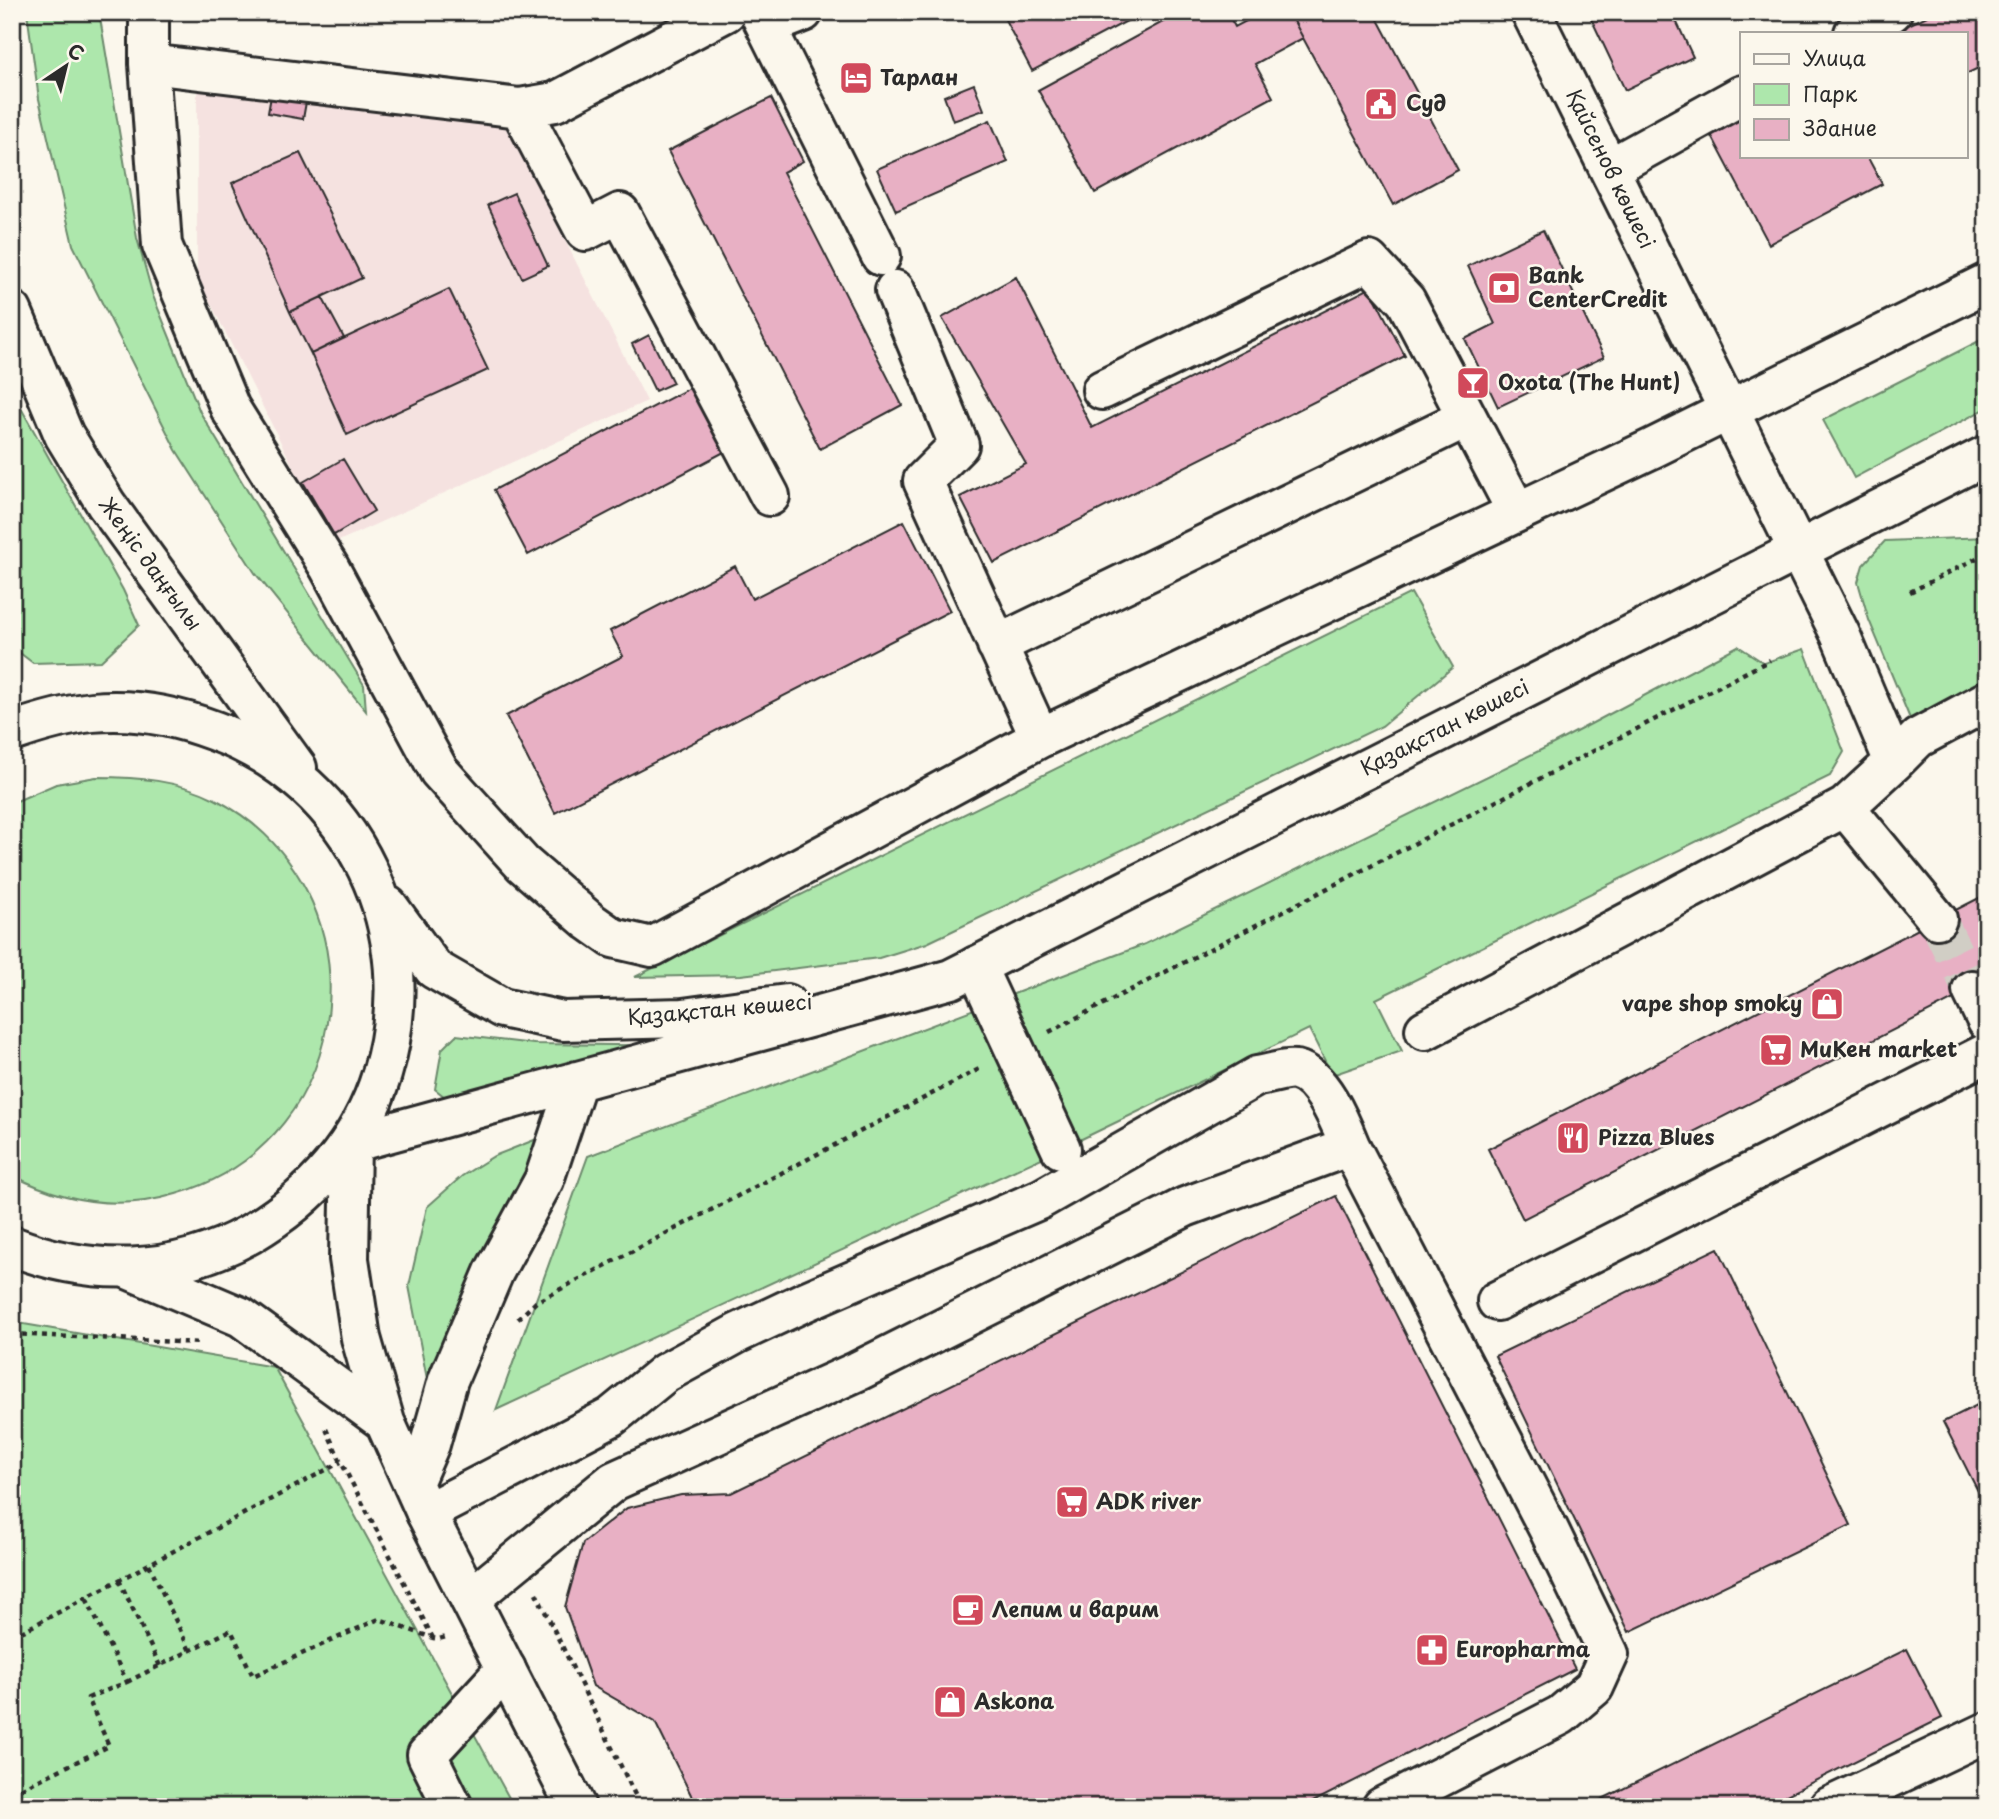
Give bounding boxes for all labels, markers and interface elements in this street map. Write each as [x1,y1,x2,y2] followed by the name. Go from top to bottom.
[32,32,102,102] north arrow
[1740,32,1968,158] legend
[62,36,90,67] text: С
[1803,41,1866,73] text: Улица
[837,59,875,97] hotel icon: Тарлан
[880,60,958,92] place label: Тарлан
[1803,77,1858,109] text: Парк
[1559,83,1664,253] street label: Қайсенов көшесі
[1362,85,1400,123] public building icon: Суд
[1406,86,1446,118] place label: Суд
[1803,111,1877,143] text: Здание
[1528,258,1668,314] place label: Bank CenterCredit
[1485,269,1523,307] bank icon: Bank CenterCredit
[1454,364,1492,402] bar icon: Oxota (The Hunt)
[1498,365,1680,397] place label: Oxota (The Hunt)
[92,489,211,636] street label: Жеңіс даңғылы
[1354,670,1534,783] street label: Қазақстан көшесі
[626,984,814,1032] street label: Қазақстан көшесі
[1808,985,1846,1023] shop icon: vape shop smoky
[1622,986,1802,1018] place label: vape shop smoky
[1757,1031,1795,1069] supermarket icon: МиКен market
[1800,1032,1957,1064] place label: МиКен market
[1554,1119,1592,1157] restaurant icon: Pizza Blues
[1598,1120,1715,1152] place label: Pizza Blues
[1053,1483,1091,1521] supermarket icon: ADK river
[1096,1484,1201,1516] place label: ADK river
[949,1591,987,1629] cafe icon: Лепим и варим
[992,1592,1160,1624] place label: Лепим и варим
[1413,1631,1451,1669] pharmacy icon: Europharma
[1456,1632,1590,1664] place label: Europharma
[931,1683,969,1721] shop icon: Askona
[973,1684,1054,1716] place label: Askona

